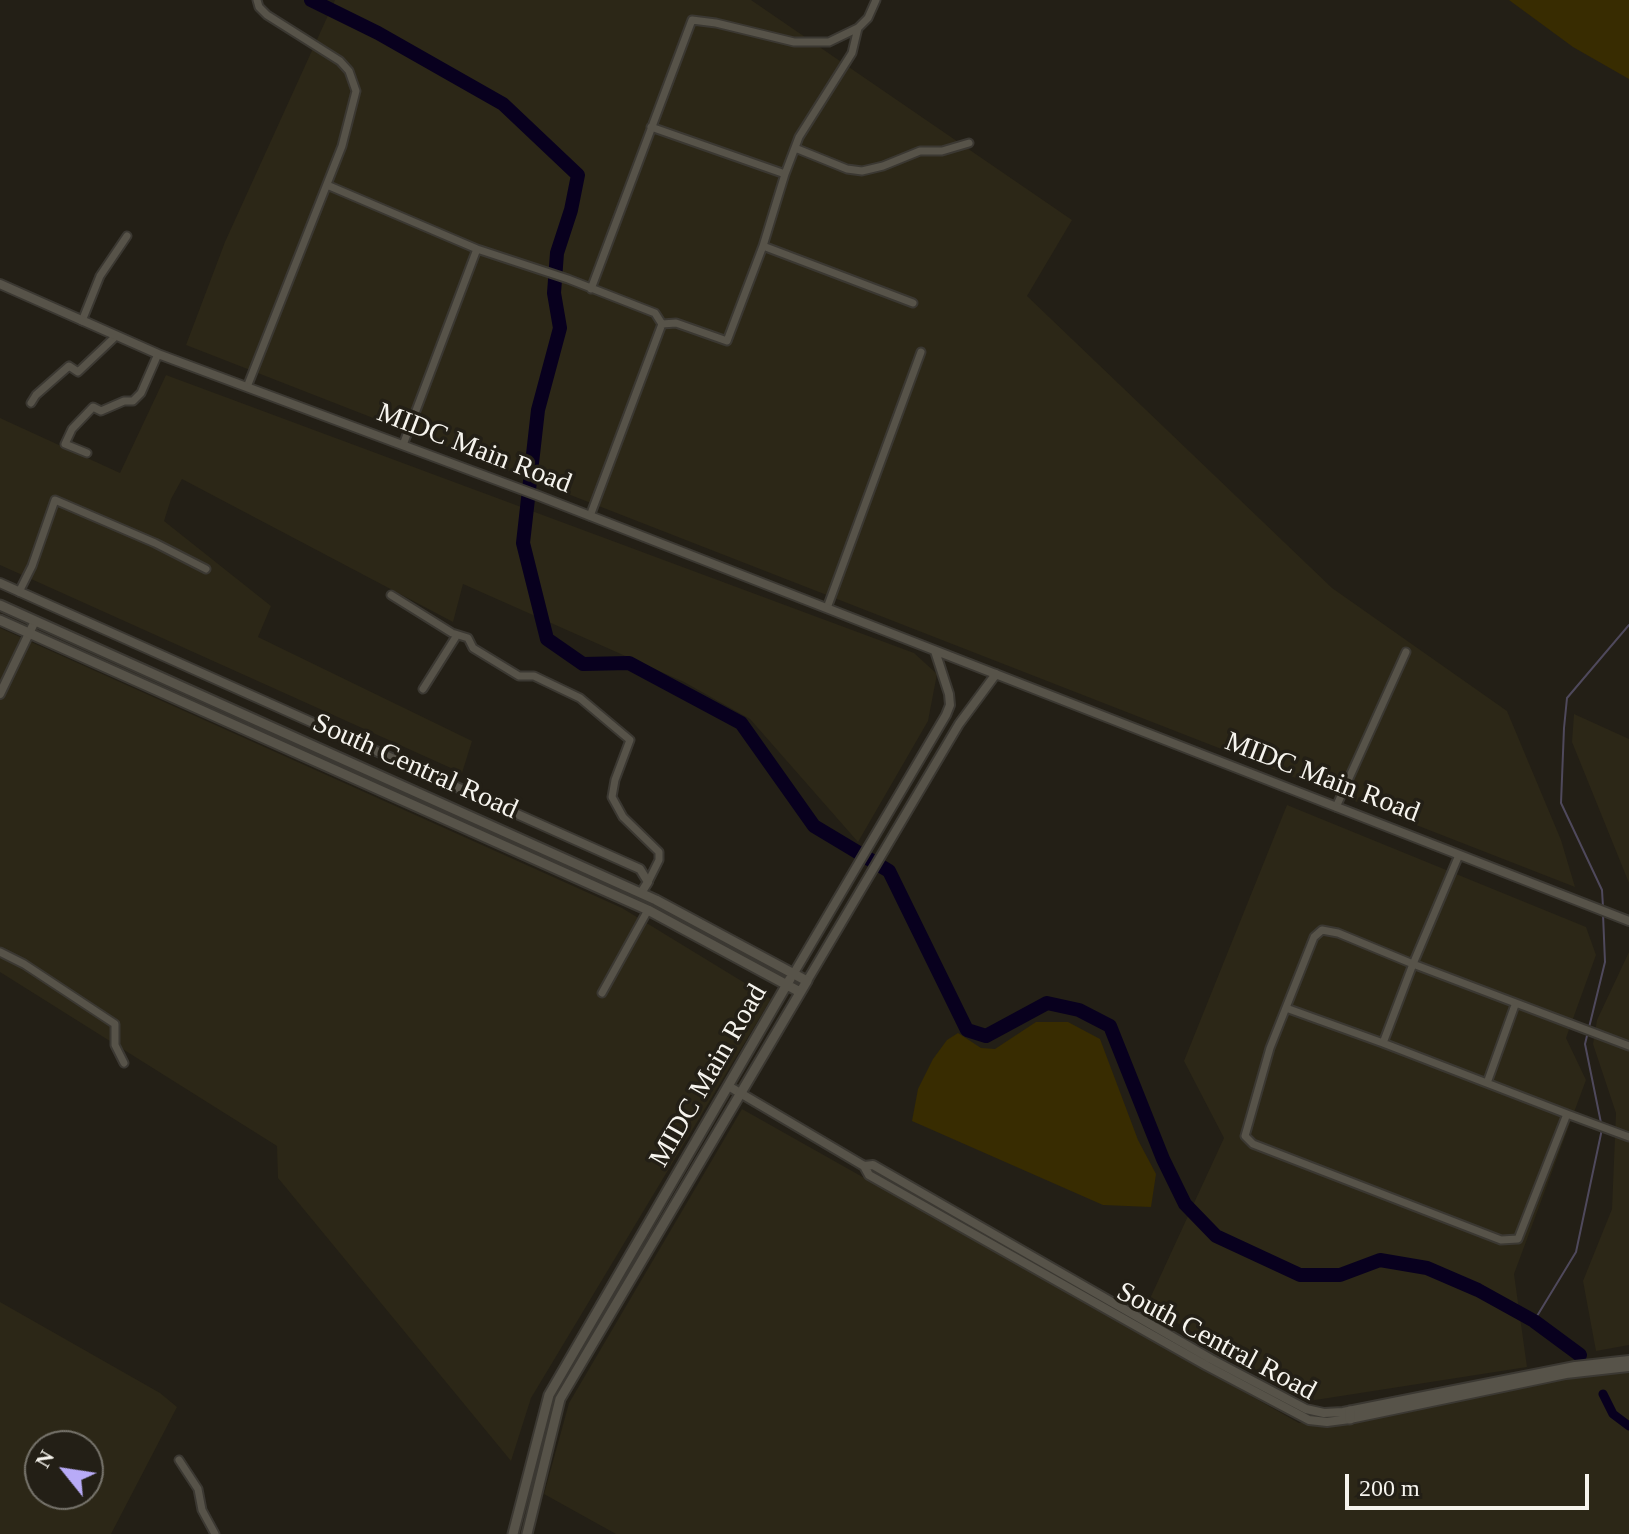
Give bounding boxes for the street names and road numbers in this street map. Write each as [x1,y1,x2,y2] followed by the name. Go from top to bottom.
[372,397,576,501] street label: MIDC Main Road
[307,707,523,827] street label: South Central Road
[1220,726,1424,830] street label: MIDC Main Road
[643,979,775,1173] street label: MIDC Main Road
[1111,1275,1321,1409] street label: South Central Road

